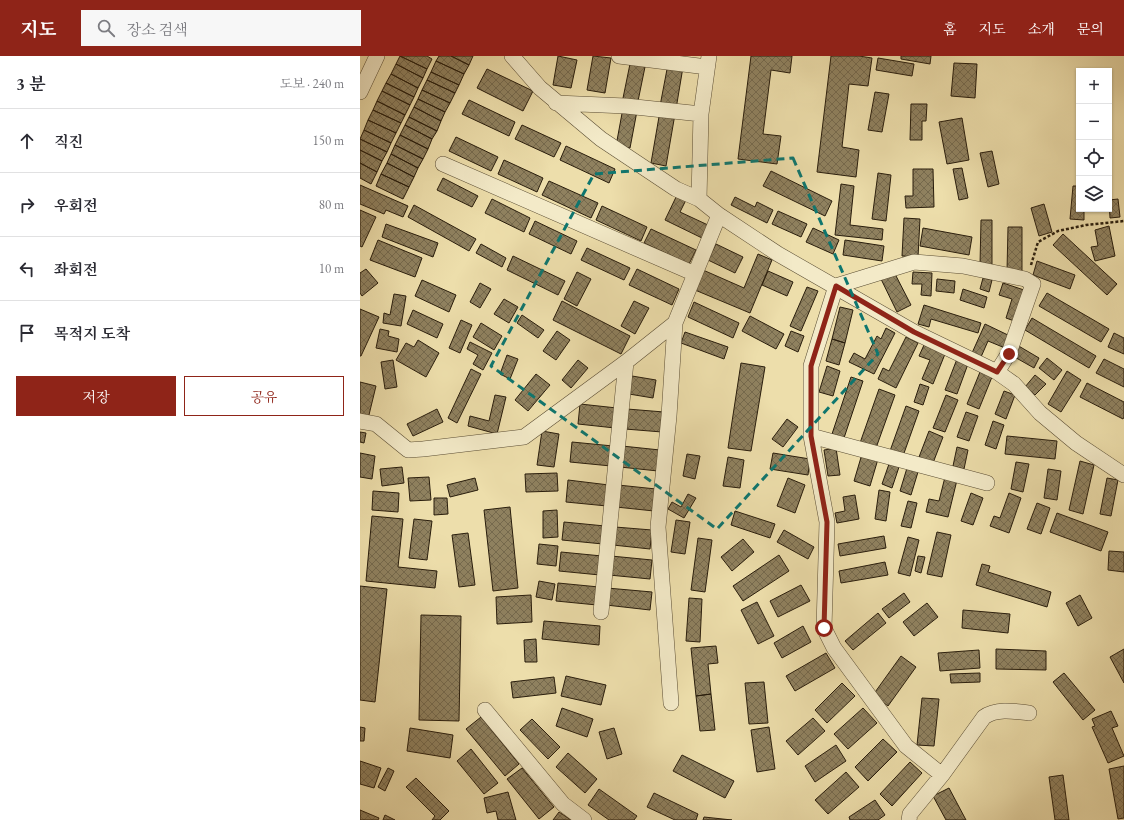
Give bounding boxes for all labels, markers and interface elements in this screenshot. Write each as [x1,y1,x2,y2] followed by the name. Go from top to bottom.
[81,10,361,46] search box
[20,17,57,42] text: 지도
[95,17,117,39] icon: search
[127,20,188,39] text: 장소 검색
[943,20,957,38] text: 홈
[979,20,1006,38] text: 지도
[1028,20,1055,38] text: 소개
[1077,20,1104,38] text: 문의
[1076,68,1112,212] map controls
[1076,68,1112,104] button: +
[16,73,45,95] text: 3 분
[280,75,344,92] text: 도보 · 240 m
[1076,104,1112,140] button: −
[16,130,38,152] icon: ahead
[54,132,83,151] text: 직진
[313,132,344,149] text: 150 m
[1076,140,1112,176] button: locate
[1076,176,1112,212] button: layers
[16,194,38,216] icon: right
[54,196,97,215] text: 우회전
[319,196,344,213] text: 80 m
[16,258,38,280] icon: left
[54,260,97,279] text: 좌회전
[319,260,344,277] text: 10 m
[16,322,38,344] icon: arrive
[54,324,130,343] text: 목적지 도착
[1000,345,1018,363] route end
[16,376,176,416] button: 저장
[184,376,344,416] button: 공유
[815,619,833,637] route start

